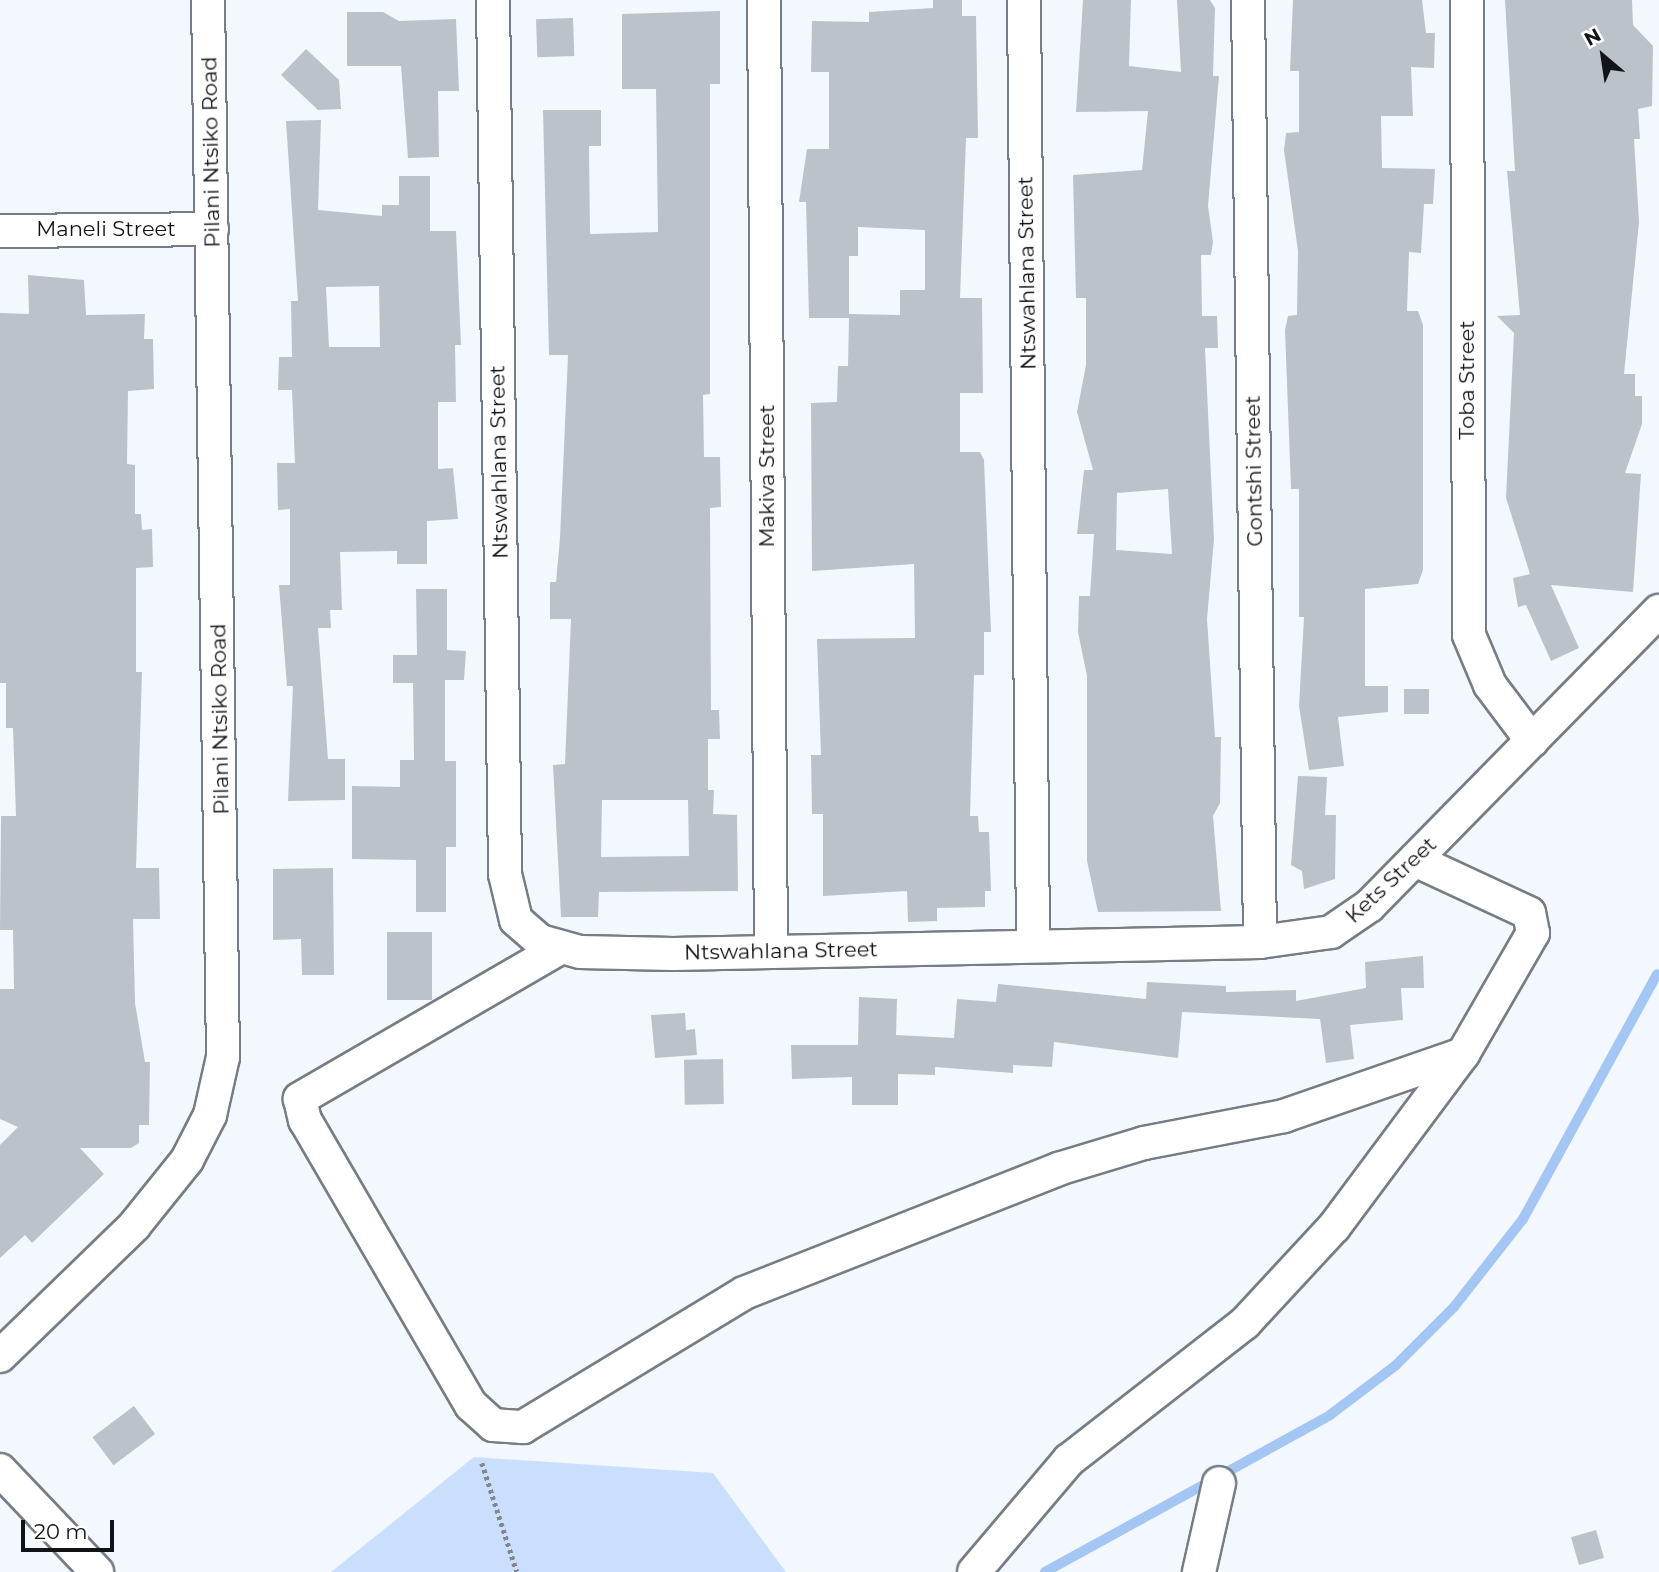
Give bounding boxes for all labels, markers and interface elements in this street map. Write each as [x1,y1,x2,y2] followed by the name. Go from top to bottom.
[1568,21,1638,91] north arrow
[1580,23,1605,51] text: N
[197,56,225,248] street label: Pilani Ntsiko Road
[1013,176,1041,370] street label: Ntswahlana Street
[36,216,176,242] street label: Maneli Street
[1454,320,1480,440] street label: Toba Street
[485,365,513,559] street label: Ntswahlana Street
[1240,395,1268,547] street label: Gontshi Street
[754,404,780,548] street label: Makiva Street
[206,623,234,815] street label: Pilani Ntsiko Road
[1340,832,1442,928] street label: Kets Street
[684,937,878,965] street label: Ntswahlana Street
[24,1506,117,1550] scale bar
[34,1519,88,1544] text: 20 m

